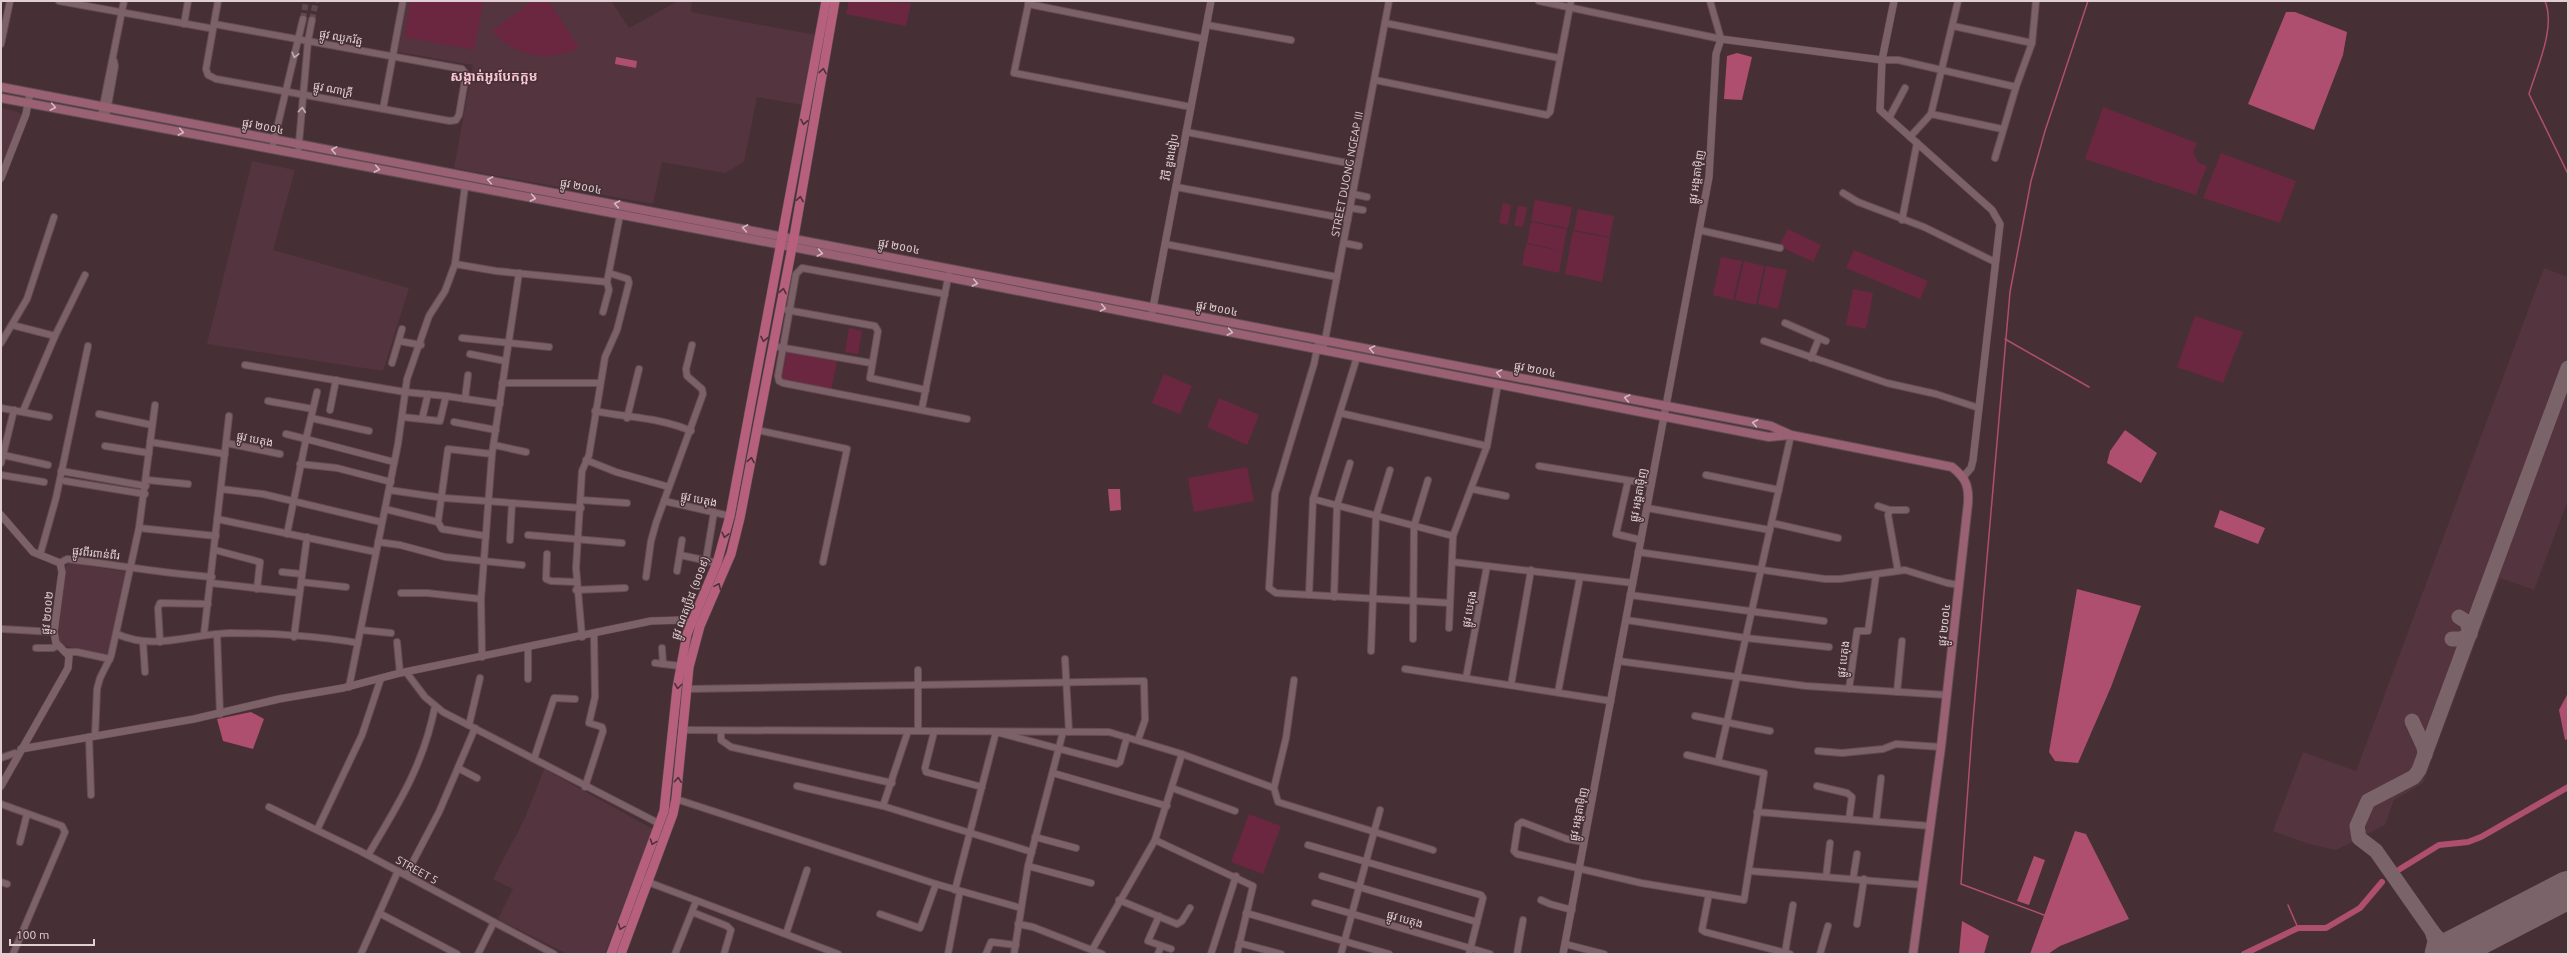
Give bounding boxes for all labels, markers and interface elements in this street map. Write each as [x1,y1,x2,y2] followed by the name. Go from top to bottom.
[318,27,364,51] street label: ផ្លូវ ឈូករ័ត្ន
[291,51,300,58] one-way arrow
[818,68,827,74] one-way arrow
[450,69,538,85] district label: សង្កាត់អូរបែកក្អម
[311,79,354,103] street label: ផ្លូវ ណាគ្រី
[50,103,56,111] one-way arrow
[297,107,306,113] one-way arrow
[1329,110,1365,238] street label: STREET DUONG NGEAP III
[240,116,285,140] street label: ផ្លូវ ២០០៤
[800,119,809,125] one-way arrow
[178,127,184,135] one-way arrow
[1158,132,1182,182] street label: វិថី ឌួងងៀប
[331,147,338,155] one-way arrow
[1686,149,1710,205] street label: ផ្លូវ អង្តតាម៉ិញ
[374,164,380,173] one-way arrow
[487,176,493,184] one-way arrow
[558,176,603,200] street label: ផ្លូវ ២០០៤
[529,194,536,202] one-way arrow
[796,196,804,202] one-way arrow
[614,200,621,209] one-way arrow
[742,224,748,233] one-way arrow
[876,236,921,260] street label: ផ្លូវ ២០០៤
[817,248,823,257] one-way arrow
[972,278,978,287] one-way arrow
[779,288,787,295] one-way arrow
[1194,298,1239,322] street label: ផ្លូវ ២០០៤
[1099,303,1106,311] one-way arrow
[1227,328,1233,336] one-way arrow
[760,336,768,342] one-way arrow
[1368,345,1375,354] one-way arrow
[1512,359,1557,383] street label: ផ្លូវ ២០០៤
[1496,370,1502,378] one-way arrow
[1624,394,1630,403] one-way arrow
[1751,419,1758,427] one-way arrow
[235,429,274,453] street label: ផ្លូវ បេតុង
[746,457,754,464] one-way arrow
[1627,467,1653,524] street label: ផ្លូវ អង្តតាម៉ិញ
[679,489,718,513] street label: ផ្លូវ បេតុង
[721,531,730,538] one-way arrow
[71,544,121,566] street label: ផ្លូវពីរពាន់ពីរ
[666,554,715,643] street label: ផ្លូវ ណតប្រ៊ីដ (១០១៩)
[713,582,721,590] one-way arrow
[1460,590,1483,629] street label: ផ្លូវ បេតុង
[39,591,59,636] street label: ផ្លូវ ២០០២
[1936,603,1956,647] street label: ផ្លូវ ២០០៤
[1835,640,1855,679] street label: ផ្លូវ បេតុង
[673,683,682,689] one-way arrow
[673,777,682,783] one-way arrow
[1566,786,1593,843] street label: ផ្លូវ អង្តតាម៉ិញ
[650,838,658,845] one-way arrow
[394,854,440,886] street label: STREET 5
[1384,908,1425,934] street label: ផ្លូវ បេតុង
[10,921,94,947] scale bar
[618,923,626,930] one-way arrow
[16,928,49,941] text: 100 m

